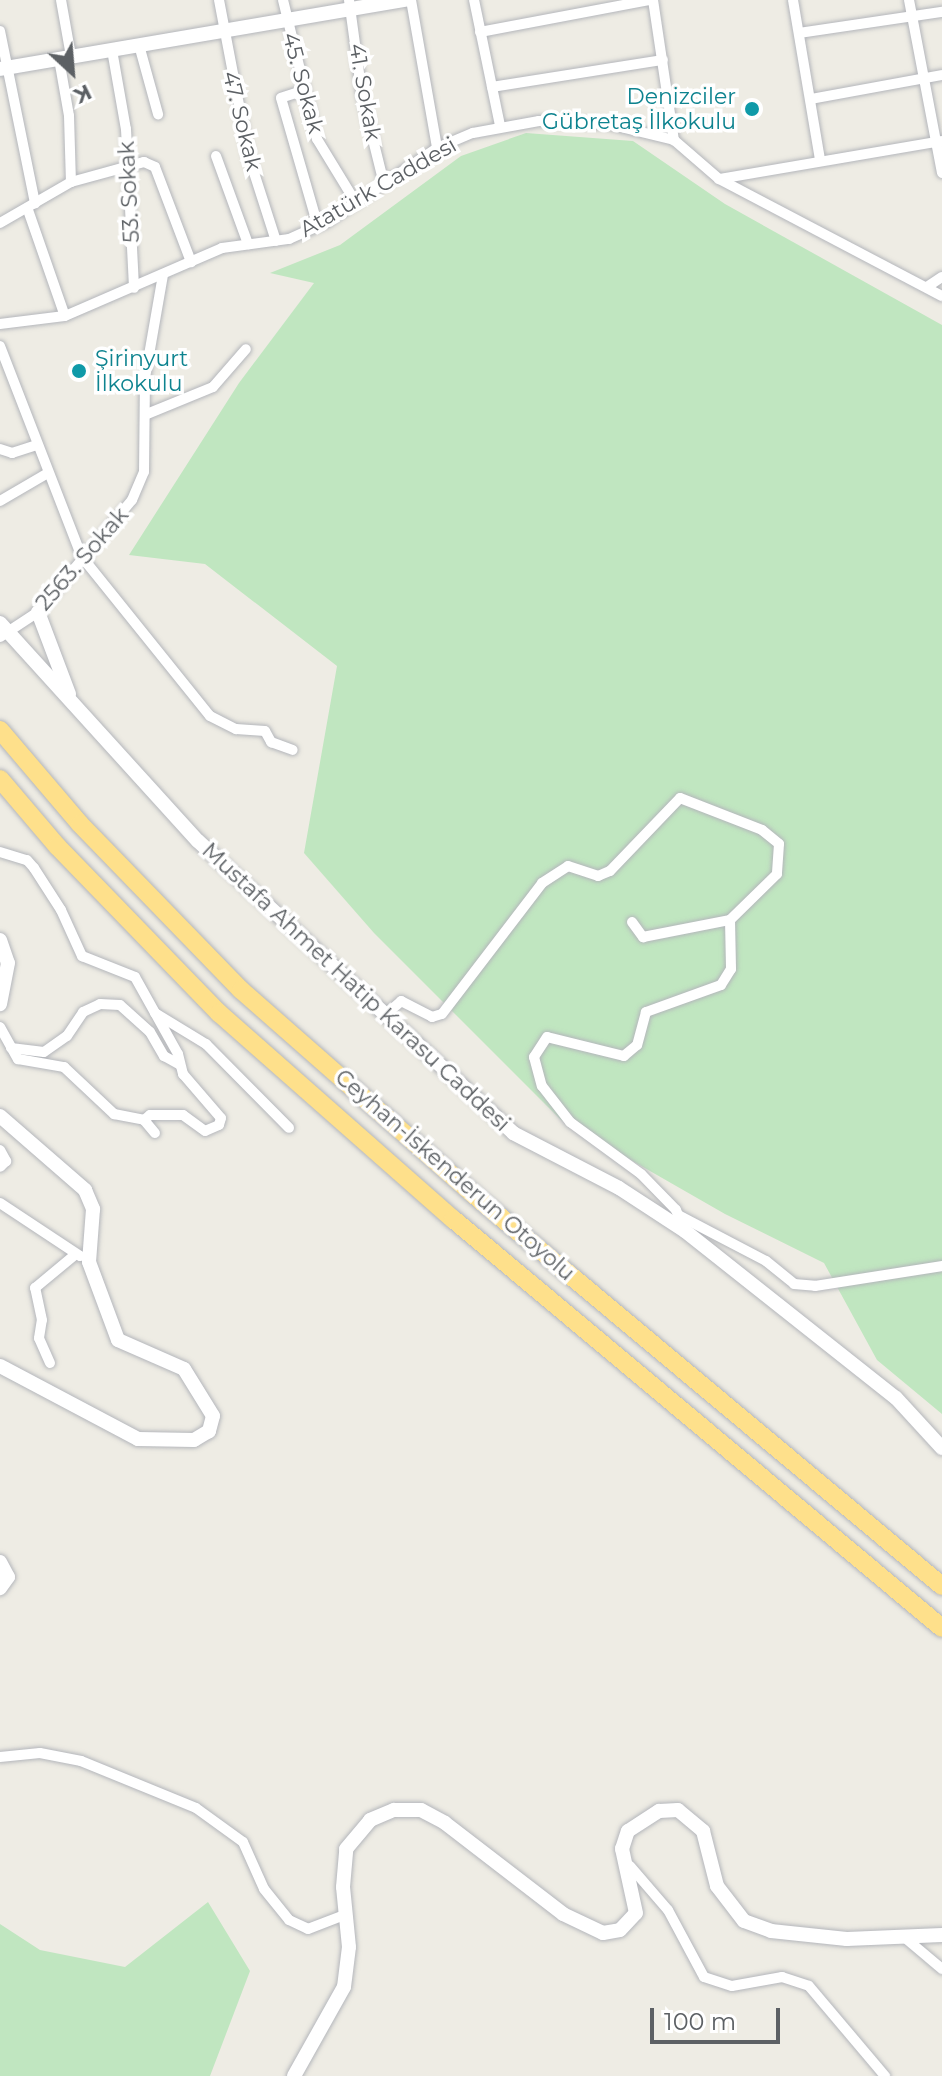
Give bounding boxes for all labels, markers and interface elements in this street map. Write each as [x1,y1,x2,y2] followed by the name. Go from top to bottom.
[277,29,329,137] street label: 45. Sokak
[32,32,112,112] north arrow
[343,41,387,143] street label: 41. Sokak
[217,68,267,174] street label: 47. Sokak
[70,78,96,110] text: K
[542,83,736,134] place label: Denizciler Gübretaş İlkokulu
[743,100,761,118] marker: Denizciler Gübretaş İlkokulu
[295,131,461,243] street label: Atatürk Caddesi
[113,141,145,243] street label: 53. Sokak
[95,345,188,396] place label: Şirinyurt İlkokulu
[70,362,88,380] marker: Şirinyurt İlkokulu
[30,502,134,616] street label: 2563. Sokak
[197,837,515,1137] street label: Mustafa Ahmet Hatip Karasu Caddesi
[330,1064,580,1286] street label: Ceyhan-İskenderun Otoyolu
[654,1992,784,2042] scale bar
[664,2007,736,2036] text: 100 m

